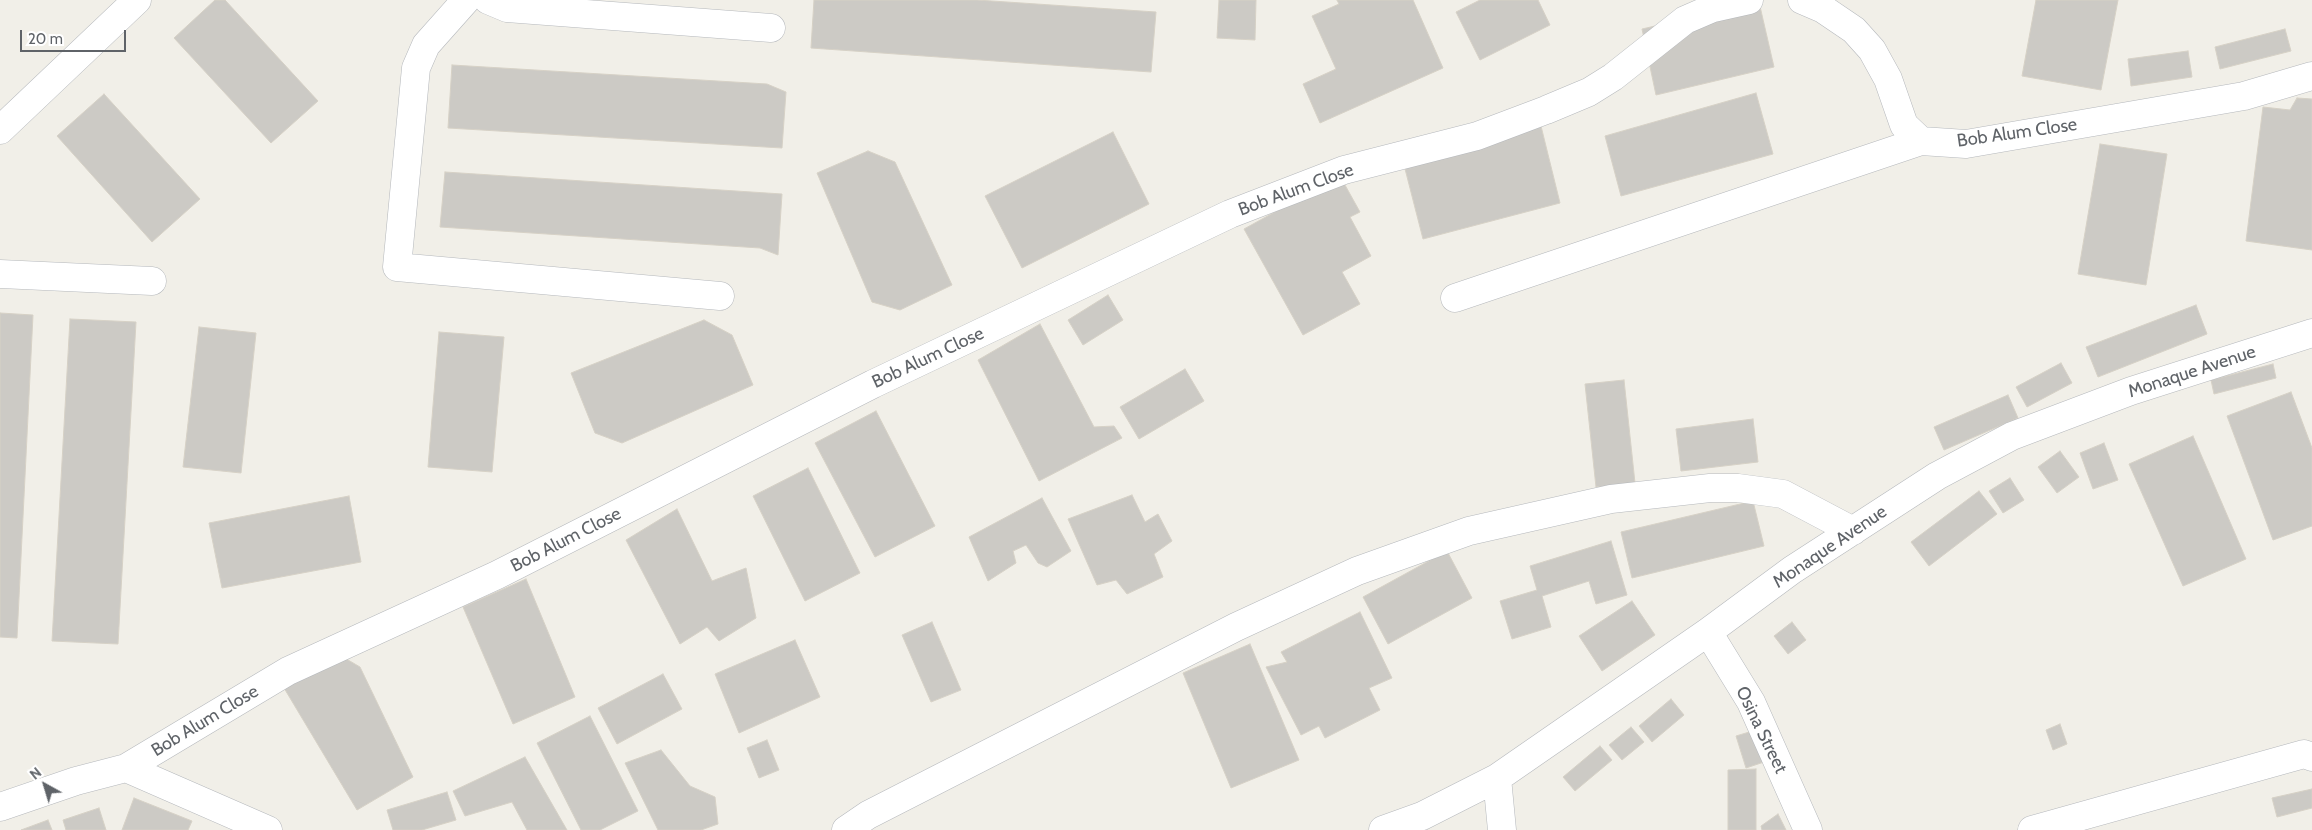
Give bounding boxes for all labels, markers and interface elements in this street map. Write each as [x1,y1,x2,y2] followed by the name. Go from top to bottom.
[22,20,129,52] scale bar
[28,30,63,48] text: 20 m
[1956,114,2078,152] street label: Bob Alum Close
[1235,159,1357,221] street label: Bob Alum Close
[869,323,987,393] street label: Bob Alum Close
[2126,341,2258,403] street label: Monaque Avenue
[1769,501,1891,593] street label: Monaque Avenue
[507,503,625,577] street label: Bob Alum Close
[148,681,262,761] street label: Bob Alum Close
[1731,683,1791,777] street label: Osina Street
[20,760,70,810] north arrow
[26,763,45,783] text: N

